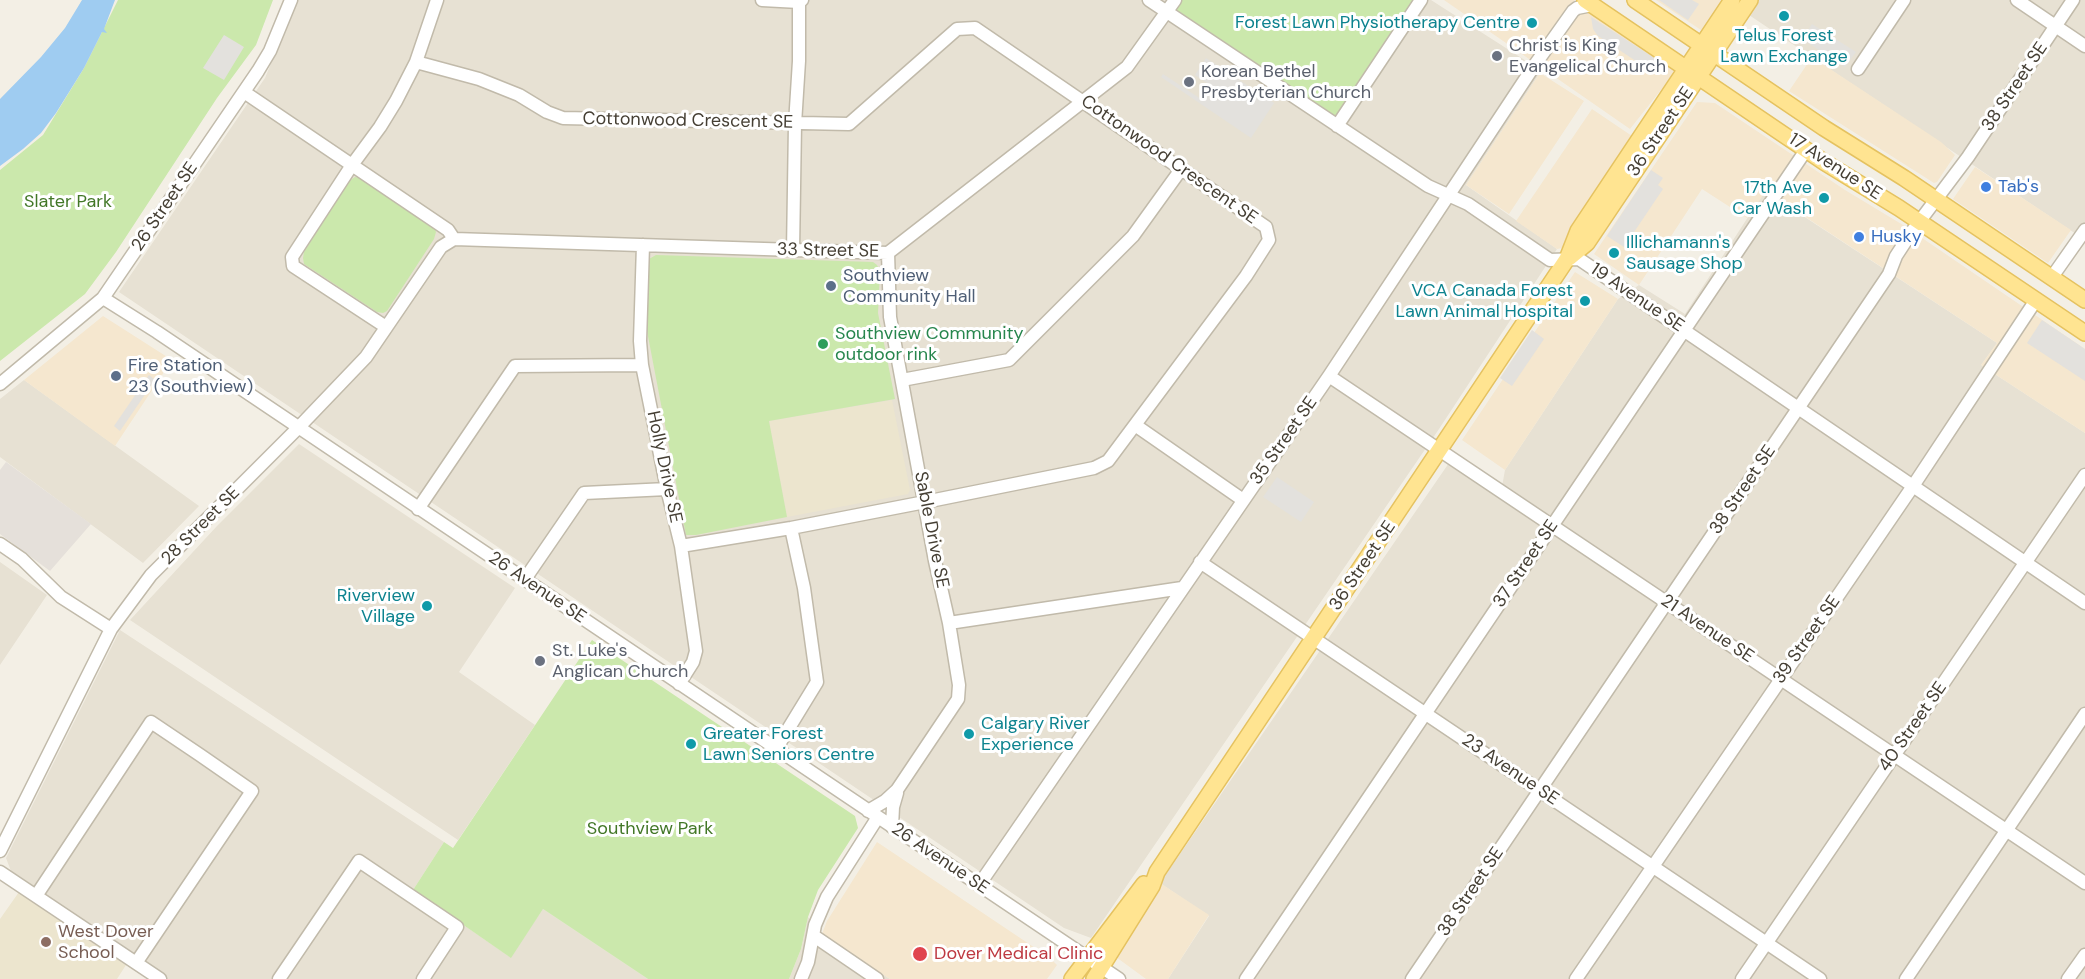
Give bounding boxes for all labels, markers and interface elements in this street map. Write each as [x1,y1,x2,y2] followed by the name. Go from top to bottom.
[1777,9,1791,23] marker: Telus Forest Lawn Exchange
[1235,12,1520,34] place label: Forest Lawn Physiotherapy Centre
[1525,16,1539,30] marker: Forest Lawn Physiotherapy Centre
[1720,25,1848,68] place label: Telus Forest Lawn Exchange
[1509,35,1666,78] place label: Christ is King Evangelical Church
[1977,38,2053,136] street label: 38 Street SE
[1490,49,1504,63] marker: Christ is King Evangelical Church
[1201,61,1371,104] place label: Korean Bethel Presbyterian Church
[1182,75,1196,89] marker: Korean Bethel Presbyterian Church
[1623,83,1699,181] street label: 36 Street SE
[1077,91,1261,229] street label: Cottonwood Crescent SE
[582,108,794,134] street label: Cottonwood Crescent SE
[1784,129,1886,205] street label: 17 Avenue SE
[127,158,203,256] street label: 26 Street SE
[1998,176,2039,198] place label: Tab's
[1732,177,1812,219] place label: 17th Ave Car Wash
[1979,180,1993,194] marker: Tab's
[24,191,112,213] park label: Slater Park
[1817,191,1831,205] marker: 17th Ave Car Wash
[1871,226,1922,248] place label: Husky
[1852,230,1866,244] marker: Husky
[1626,232,1743,274] place label: Illichamann's Sausage Shop
[777,239,879,263] street label: 33 Street SE
[1607,246,1621,260] marker: Illichamann's Sausage Shop
[1586,259,1688,337] street label: 19 Avenue SE
[843,265,976,308] place label: Southview Community Hall
[824,279,838,293] marker: Southview Community Hall
[1395,280,1573,322] place label: VCA Canada Forest Lawn Animal Hospital
[1578,294,1592,308] marker: VCA Canada Forest Lawn Animal Hospital
[835,323,1024,366] place label: Southview Community outdoor rink
[816,337,830,351] marker: Southview Community outdoor rink
[128,355,253,398] place label: Fire Station 23 (Southview)
[109,369,123,383] marker: Fire Station 23 (Southview)
[1246,393,1322,489] street label: 35 Street SE
[642,409,686,525] street label: Holly Drive SE
[1705,441,1781,539] street label: 38 Street SE
[909,470,953,590] street label: Sable Drive SE
[157,482,245,570] street label: 28 Street SE
[1489,516,1563,612] street label: 37 Street SE
[1325,517,1401,615] street label: 36 Street SE
[484,547,590,629] street label: 26 Avenue SE
[337,585,415,628] place label: Riverview Village
[1656,590,1758,668] street label: 21 Avenue SE
[1769,592,1845,688] street label: 39 Street SE
[420,599,434,613] marker: Riverview Village
[552,640,688,682] place label: St. Luke's Anglican Church
[533,654,547,668] marker: St. Luke's Anglican Church
[1874,678,1952,776] street label: 40 Street SE
[981,713,1090,756] place label: Calgary River Experience
[703,723,874,766] place label: Greater Forest Lawn Seniors Centre
[962,727,976,741] marker: Calgary River Experience
[1457,730,1563,810] street label: 23 Avenue SE
[684,737,698,751] marker: Greater Forest Lawn Seniors Centre
[587,818,713,840] park label: Southview Park
[887,818,993,900] street label: 26 Avenue SE
[1433,843,1509,941] street label: 38 Street SE
[58,921,154,964] place label: West Dover School
[39,935,53,949] marker: West Dover School
[934,943,1103,965] place label: Dover Medical Clinic
[911,945,929,963] marker: Dover Medical Clinic

